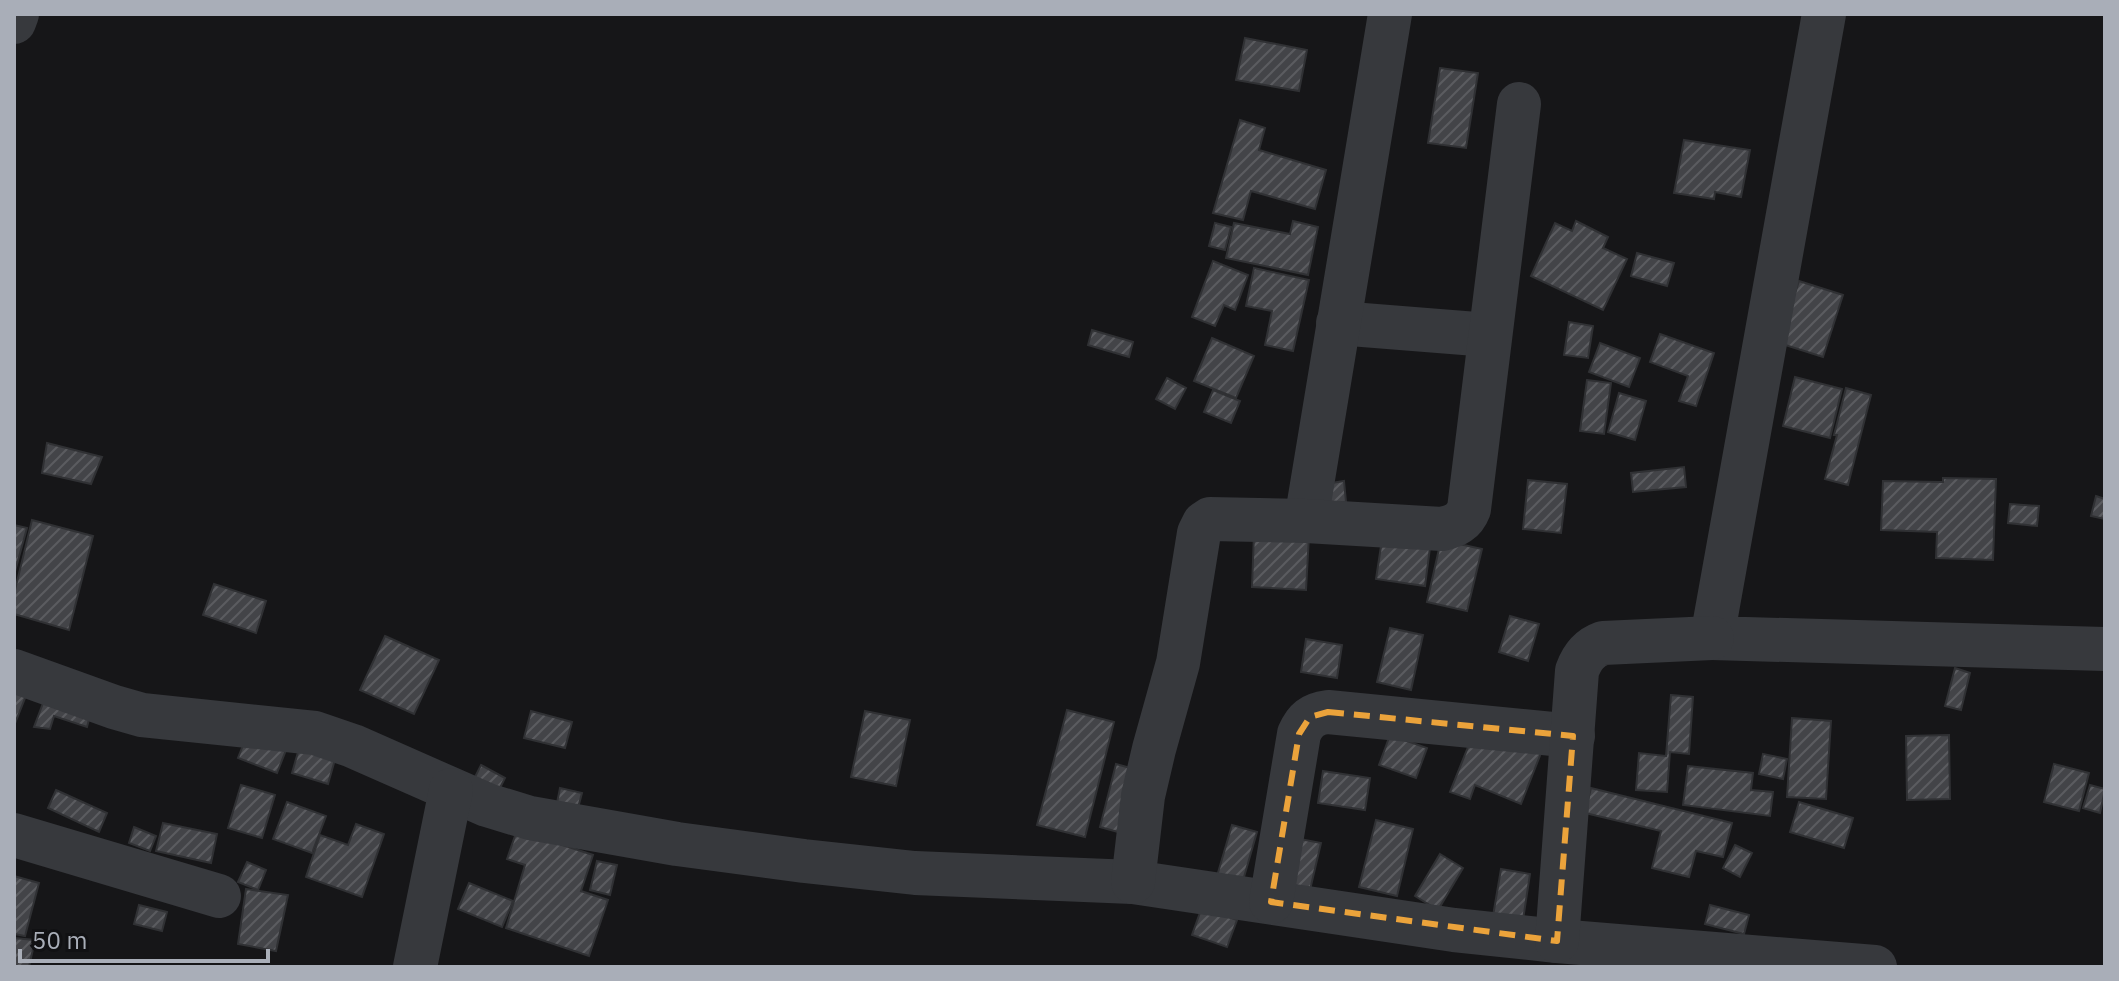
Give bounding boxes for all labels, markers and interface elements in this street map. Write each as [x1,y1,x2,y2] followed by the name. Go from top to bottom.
[20,913,268,963] scale bar
[32,924,87,956] text: 50 m

